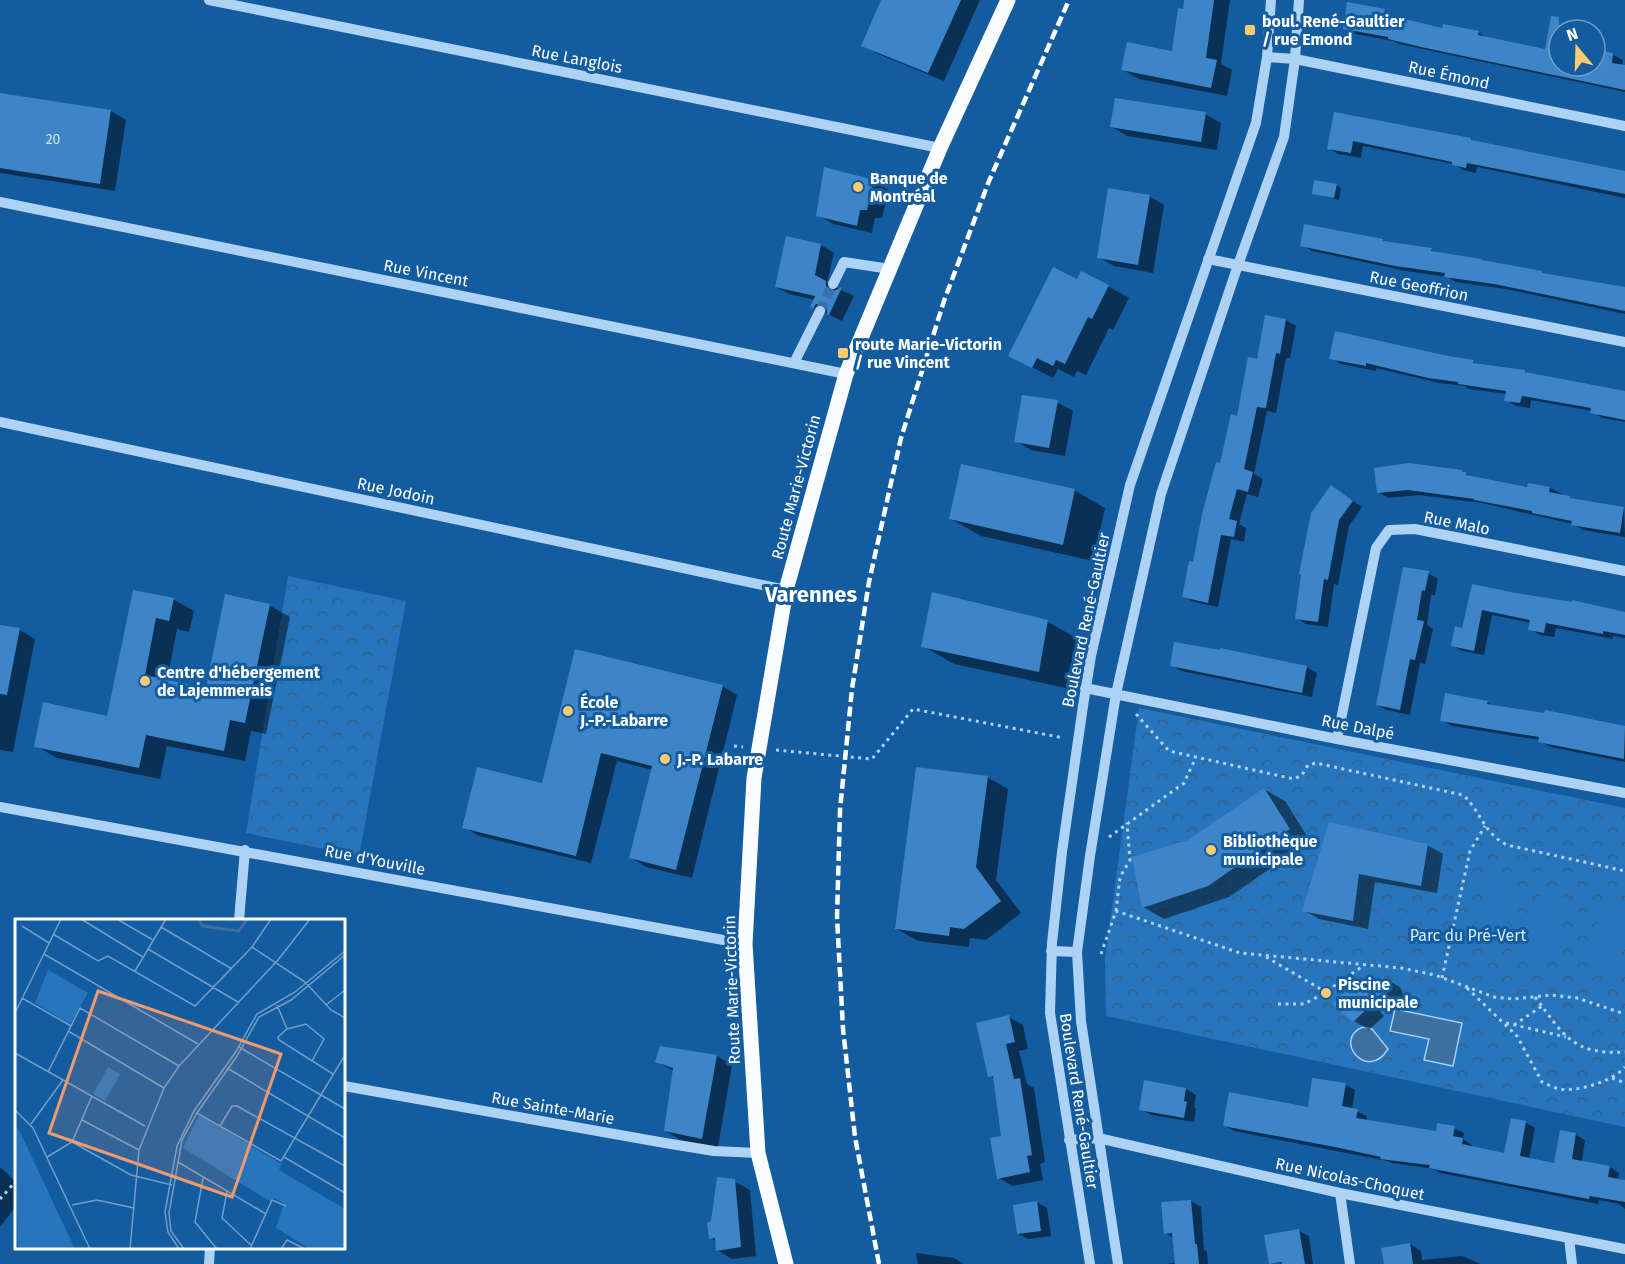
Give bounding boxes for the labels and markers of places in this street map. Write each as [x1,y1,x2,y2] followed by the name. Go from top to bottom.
[1262,12,1405,49] place label: boul. René-Gaultier / rue Emond
[1243,23,1257,37] marker: boul. René-Gaultier / rue Emond
[870,169,948,206] place label: Banque de Montréal
[851,180,865,194] marker: Banque de Montréal
[855,335,1002,372] place label: route Marie-Victorin / rue Vincent
[836,346,850,360] marker: route Marie-Victorin / rue Vincent
[157,663,321,700] place label: Centre d'hébergement de Lajemmerais
[138,674,152,688] marker: Centre d'hébergement de Lajemmerais
[579,692,668,730] place label: École J.-P.-Labarre
[561,704,575,718] marker: École J.-P.-Labarre
[676,750,763,769] place label: J.-P. Labarre
[658,752,672,766] marker: J.-P. Labarre
[1223,832,1318,869] place label: Bibliothèque municipale
[1204,843,1218,857] marker: Bibliothèque municipale
[1338,975,1418,1012] place label: Piscine municipale
[1319,986,1333,1000] marker: Piscine municipale

